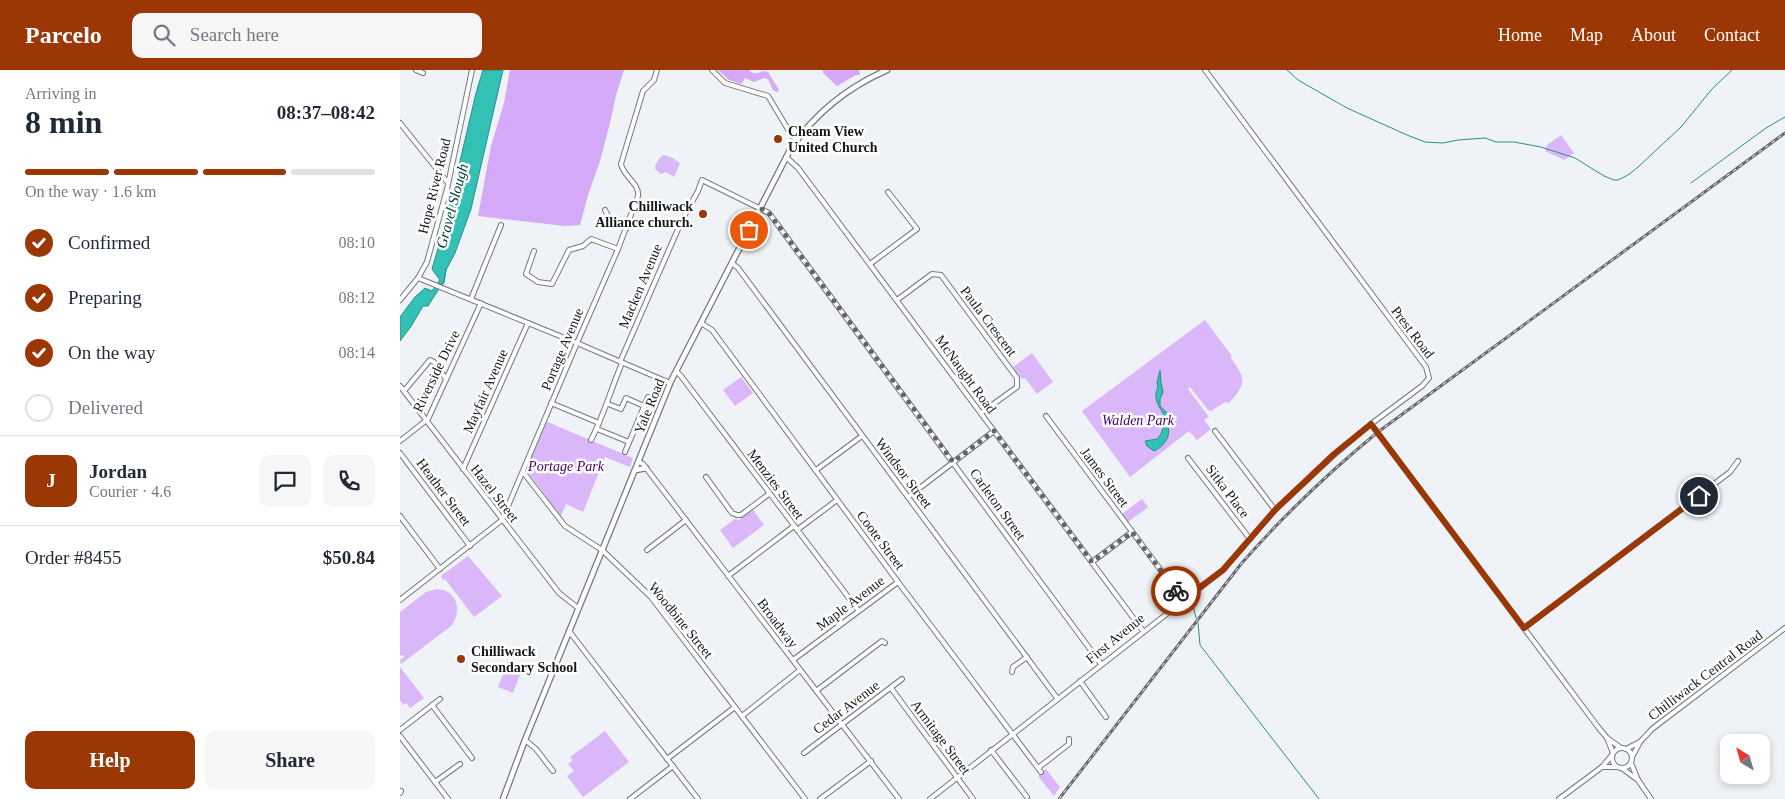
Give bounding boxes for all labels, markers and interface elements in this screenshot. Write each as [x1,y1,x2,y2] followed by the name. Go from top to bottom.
[132,13,482,58] search box
[150,21,178,49] icon: search
[25,22,102,48] text: Parcelo
[190,24,279,45] text: Search here
[1498,25,1542,45] text: Home
[1570,25,1603,45] text: Map
[1631,25,1676,45] text: About
[1704,25,1760,45] text: Contact
[25,85,97,102] text: Arriving in
[277,102,375,123] text: 08:37–08:42
[25,104,102,140] text: 8 min
[788,124,878,155] place label: Cheam View United Church
[772,133,784,145] marker: Cheam View United Church
[415,137,454,235] street label: Hope River Road
[433,162,471,250] water label: Gravel Slough
[25,183,157,200] text: On the way · 1.6 km
[595,199,693,230] place label: Chilliwack Alliance church.
[697,208,709,220] marker: Chilliwack Alliance church.
[728,209,770,251] pin
[735,216,763,244] icon: bag
[25,229,53,257] icon: check
[68,232,150,253] text: Confirmed
[339,234,375,251] text: 08:10
[616,242,665,331] street label: Macken Avenue
[957,283,1020,359] street label: Paula Crescent
[25,284,53,312] icon: check
[68,287,142,308] text: Preparing
[339,289,375,306] text: 08:12
[1388,303,1437,361] street label: Prest Road
[538,306,587,393] street label: Portage Avenue
[410,328,463,415] street label: Riverside Drive
[932,332,999,416] street label: McNaught Road
[25,339,53,367] icon: check
[68,342,156,363] text: On the way
[339,344,375,361] text: 08:14
[460,347,511,436] street label: Mayfair Avenue
[632,376,667,436] street label: Yale Road
[68,397,143,418] text: Delivered
[1102,413,1175,428] park label: Walden Park
[872,435,935,511] street label: Windsor Street
[1077,445,1132,510] street label: James Street
[744,446,807,522] street label: Menzies Street
[259,455,311,507] button: chat
[323,455,375,507] button: phone
[413,456,474,529] street label: Heather Street
[527,459,605,474] park label: Portage Park
[89,461,147,482] text: Jordan
[468,462,522,525] street label: Hazel Street
[1203,462,1252,521] street label: Sitka Place
[967,466,1029,543] street label: Carleton Street
[46,470,56,491] text: J
[1678,475,1720,517] pin
[1685,482,1713,510] icon: home
[89,483,171,500] text: Courier · 4.6
[854,508,908,573] street label: Coote Street
[25,547,122,568] text: Order #8455
[323,547,375,568] text: $50.84
[1151,566,1201,616] courier
[813,573,887,634] street label: Maple Avenue
[1162,577,1190,605] icon: bike
[645,579,716,661] street label: Woodbine Street
[754,596,801,651] street label: Broadway
[1083,610,1148,667] street label: First Avenue
[1645,628,1765,723] street label: Chilliwack Central Road
[471,644,577,675] place label: Chilliwack Secondary School
[455,653,467,665] marker: Chilliwack Secondary School
[810,678,882,737] street label: Cedar Avenue
[908,697,973,777] street label: Armitage Street
[25,731,195,789] button: Help
[205,731,375,789] button: Share
[1720,734,1770,784] north arrow
[1720,734,1770,784] map controls

